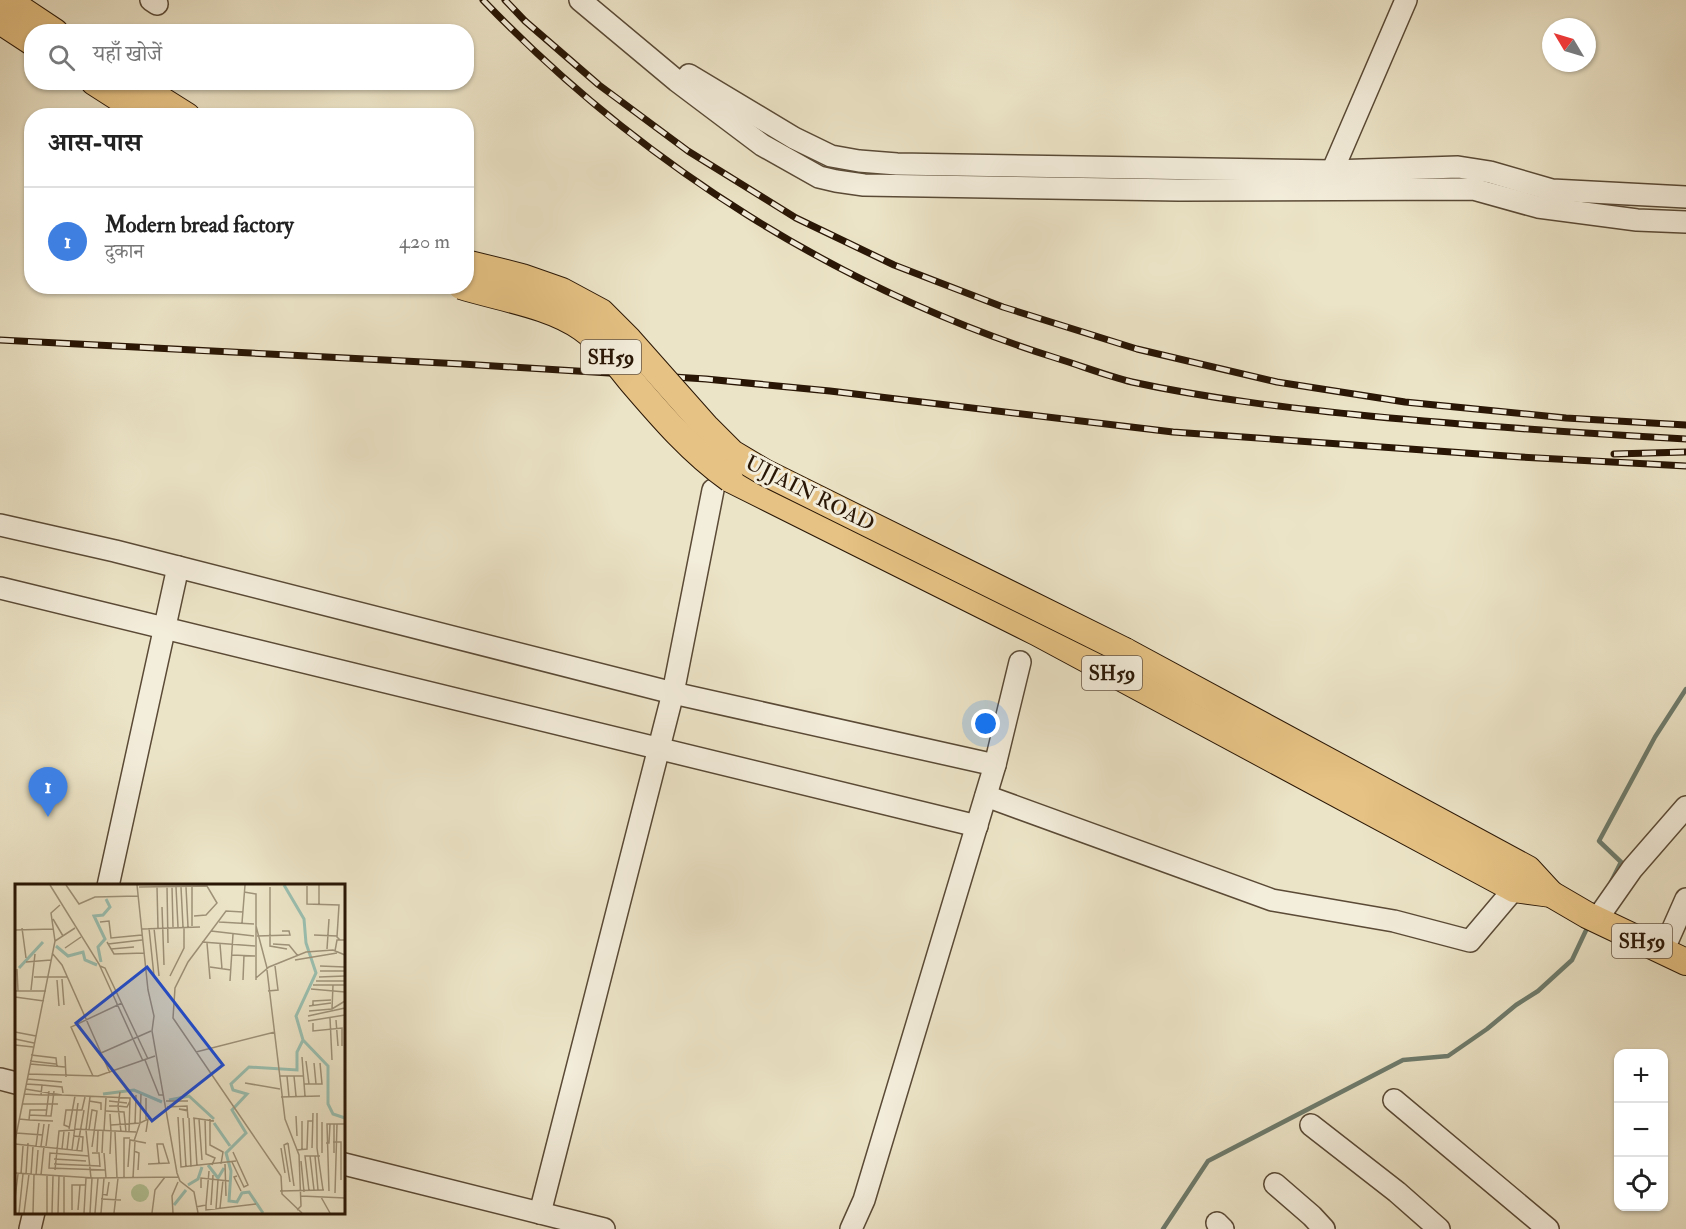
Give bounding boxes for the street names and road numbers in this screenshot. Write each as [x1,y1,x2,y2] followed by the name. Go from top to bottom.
[581,340,641,374] road number: SH59
[741,449,879,538] street label: UJJAIN ROAD
[1082,656,1142,690] road number: SH59
[1612,924,1672,958] road number: SH59

